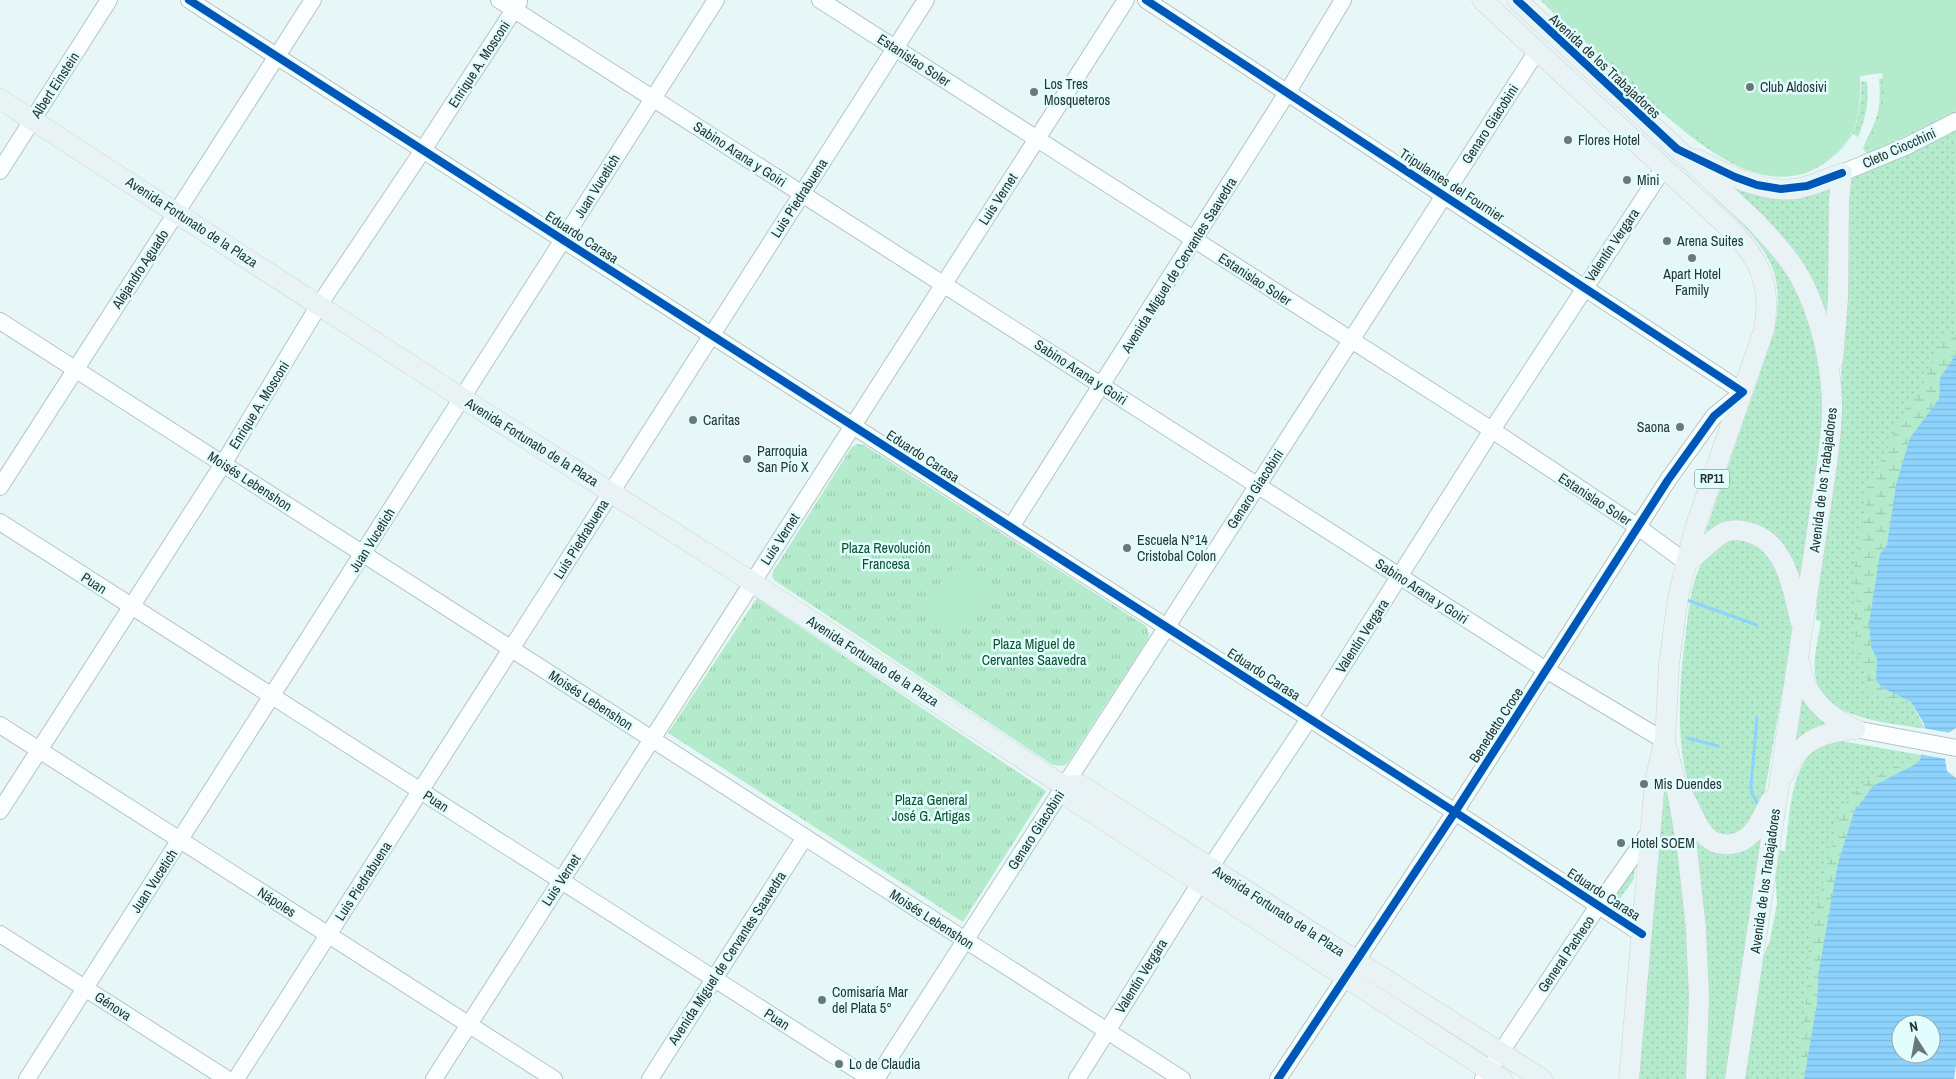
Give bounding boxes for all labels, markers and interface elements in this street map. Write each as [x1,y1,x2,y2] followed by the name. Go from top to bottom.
[1545,9,1665,123] street label: Avenida de los Trabajadores
[444,17,514,111] street label: Enrique A. Mosconi
[874,30,954,90] street label: Estanislao Soler
[26,49,83,122] street label: Albert Einstein
[1044,75,1111,109] place label: Los Tres Mosqueteros
[1760,78,1827,96] place label: Club Aldosivi
[1458,81,1522,167] street label: Genaro Giacobini
[1744,81,1756,93] marker: Club Aldosivi
[1028,86,1040,98] marker: Los Tres Mosqueteros
[690,117,790,191] street label: Sabino Arana y Goiri
[1859,124,1939,172] street label: Cleto Ciocchini
[1578,131,1640,149] place label: Flores Hotel
[1562,134,1574,146] marker: Flores Hotel
[1396,144,1508,226] street label: Tripulantes del Fournier
[570,151,624,221] street label: Juan Vucetich
[767,155,832,241] street label: Luis Piedrabuena
[975,170,1021,228] street label: Luis Vernet
[1637,171,1659,189] place label: Mini
[122,172,262,272] street label: Avenida Fortunato de la Plaza
[1117,173,1241,357] street label: Avenida Miguel de Cervantes Saavedra
[1621,174,1633,186] marker: Mini
[1581,204,1643,285] street label: Valentín Vergara
[542,207,622,268] street label: Eduardo Carasa
[107,226,172,313] street label: Alejandro Aguado
[1676,232,1744,250] place label: Arena Suites
[1661,235,1673,247] marker: Arena Suites
[1215,249,1295,309] street label: Estanislao Soler
[1686,252,1698,264] marker: Apart Hotel Family
[1662,265,1721,299] place label: Apart Hotel Family
[1031,335,1131,409] street label: Sabino Arana y Goiri
[225,358,293,452] street label: Enrique A. Mosconi
[461,393,602,491] street label: Avenida Fortunato de la Plaza
[1805,406,1841,555] street label: Avenida de los Trabajadores
[703,411,740,429] place label: Caritas
[687,414,699,426] marker: Caritas
[1637,418,1671,436] place label: Saona
[1674,421,1686,433] marker: Saona
[883,426,963,487] street label: Eduardo Carasa
[757,442,809,476] place label: Parroquia San Pío X
[1223,446,1287,532] street label: Genaro Giacobini
[204,447,296,515] street label: Moisés Lebenshon
[741,453,753,465] marker: Parroquia San Pío X
[1555,469,1635,529] street label: Estanislao Soler
[1694,469,1730,488] road number: RP11
[549,495,613,582] street label: Luis Piedrabuena
[345,505,399,575] street label: Juan Vucetich
[757,510,803,568] street label: Luis Vernet
[1137,531,1216,565] place label: Escuela N°14 Cristobal Colon
[841,539,931,573] park label: Plaza Revolución Francesa
[1121,542,1133,554] marker: Escuela N°14 Cristobal Colon
[1372,554,1472,628] street label: Sabino Arana y Goiri
[78,568,110,598] street label: Puan
[1331,595,1393,676] street label: Valentín Vergara
[803,611,943,711] street label: Avenida Fortunato de la Plaza
[982,635,1087,669] park label: Plaza Miguel de Cervantes Saavedra
[1224,644,1304,705] street label: Eduardo Carasa
[545,666,637,734] street label: Moisés Lebenshon
[1465,684,1527,766] street label: Benedetto Croce
[1654,775,1722,793] place label: Mis Duendes
[1638,778,1650,790] marker: Mis Duendes
[420,786,452,816] street label: Puan
[1004,787,1068,873] street label: Genaro Giacobini
[892,791,971,825] park label: Plaza General José G. Artigas
[1746,807,1784,956] street label: Avenida de los Trabajadores
[1631,834,1695,852] place label: Hotel SOEM
[1615,837,1627,849] marker: Hotel SOEM
[331,838,396,924] street label: Luis Piedrabuena
[127,846,181,916] street label: Juan Vucetich
[538,851,584,909] street label: Luis Vernet
[1209,861,1349,961] street label: Avenida Fortunato de la Plaza
[1564,864,1644,925] street label: Eduardo Carasa
[664,867,790,1049] street label: Avenida Miguel de Cervantes Saavedra
[254,883,300,921] street label: Nápoles
[886,885,978,953] street label: Moisés Lebenshon
[1534,912,1598,996] street label: General Pacheco
[1111,935,1171,1017] street label: Valentín Vergara
[832,983,908,1017] place label: Comisaría Mar del Plata 5°
[91,987,135,1025] street label: Génova
[816,994,828,1006] marker: Comisaría Mar del Plata 5°
[761,1004,793,1034] street label: Puan
[1891,1014,1941,1064] north arrow
[1908,1017,1919,1036] text: N
[849,1055,921,1073] place label: Lo de Claudia
[833,1058,845,1070] marker: Lo de Claudia

